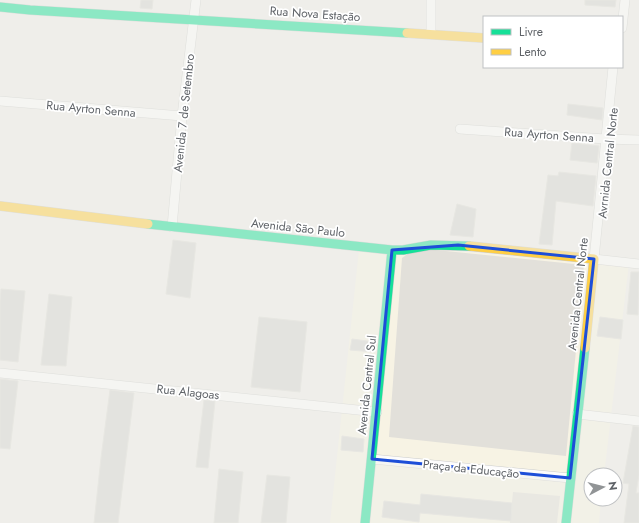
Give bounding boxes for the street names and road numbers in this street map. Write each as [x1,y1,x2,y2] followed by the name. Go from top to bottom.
[269,2,361,26] street label: Rua Nova Estação
[169,52,199,173] street label: Avenida 7 de Setembro
[46,96,137,122] street label: Rua Ayrton Senna
[593,107,623,219] street label: Avrnida Central Norte
[504,123,595,147] street label: Rua Ayrton Senna
[250,214,346,242] street label: Avenida São Paulo
[563,237,593,351] street label: Avenida Central Norte
[353,334,381,436] street label: Avenida Central Sul
[156,380,220,404] street label: Rua Alagoas
[422,455,521,483] street label: Praça da Educação

